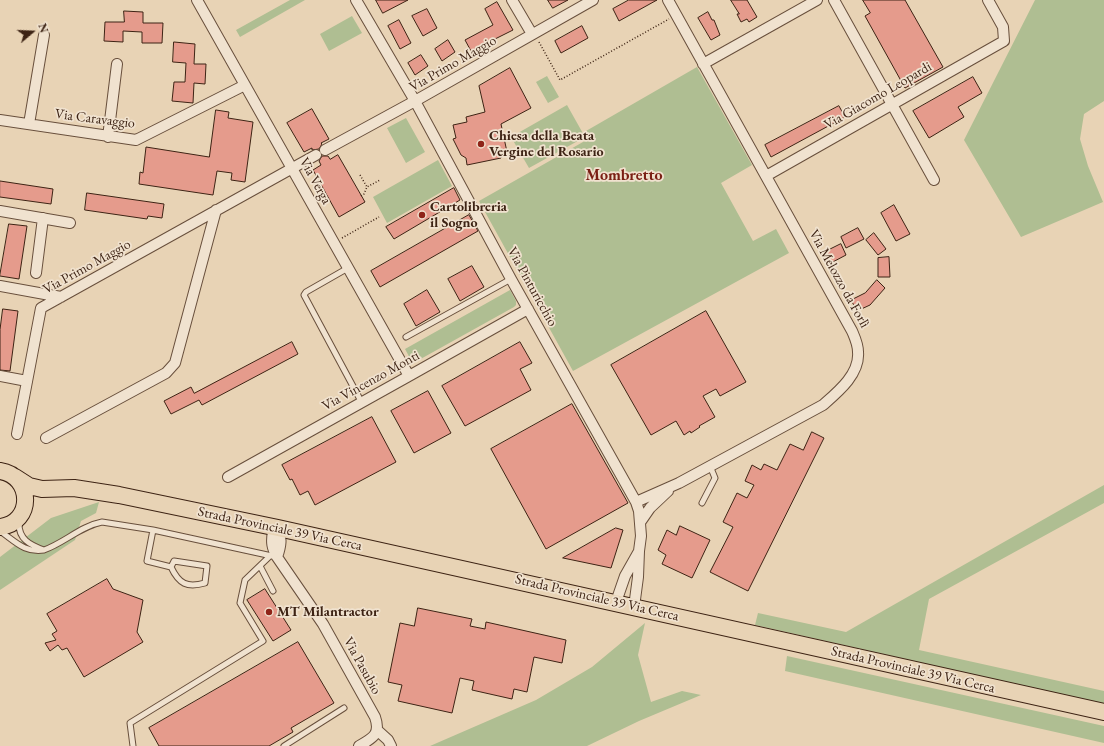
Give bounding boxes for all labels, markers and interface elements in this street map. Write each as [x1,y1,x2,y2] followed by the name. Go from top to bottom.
[12,12,52,52] north arrow
[35,22,51,35] text: N
[406,32,500,96] street label: Via Primo Maggio
[821,58,935,134] street label: Via Giacomo Leopardi
[54,106,136,132] street label: Via Caravaggio
[489,128,604,160] place label: Chiesa della Beata Vergine del Rosario
[476,139,486,149] marker: Chiesa della Beata Vergine del Rosario
[295,155,335,207] street label: Via Verga
[586,166,662,186] district label: Mombretto
[430,199,507,232] place label: Cartolibreria il Sogno
[417,210,427,220] marker: Cartolibreria il Sogno
[805,227,873,331] street label: Via Melozzo da Forlì
[40,236,134,298] street label: Via Primo Maggio
[503,244,561,330] street label: Via Pinturicchio
[319,347,423,415] street label: Via Vincenzo Monti
[196,503,364,555] street label: Strada Provinciale 39 Via Cerca
[514,571,680,625] street label: Strada Provinciale 39 Via Cerca
[277,604,379,620] place label: MT Milantractor
[264,607,274,617] marker: MT Milantractor
[339,634,385,698] street label: Via Pasubio
[830,643,996,697] street label: Strada Provinciale 39 Via Cerca

